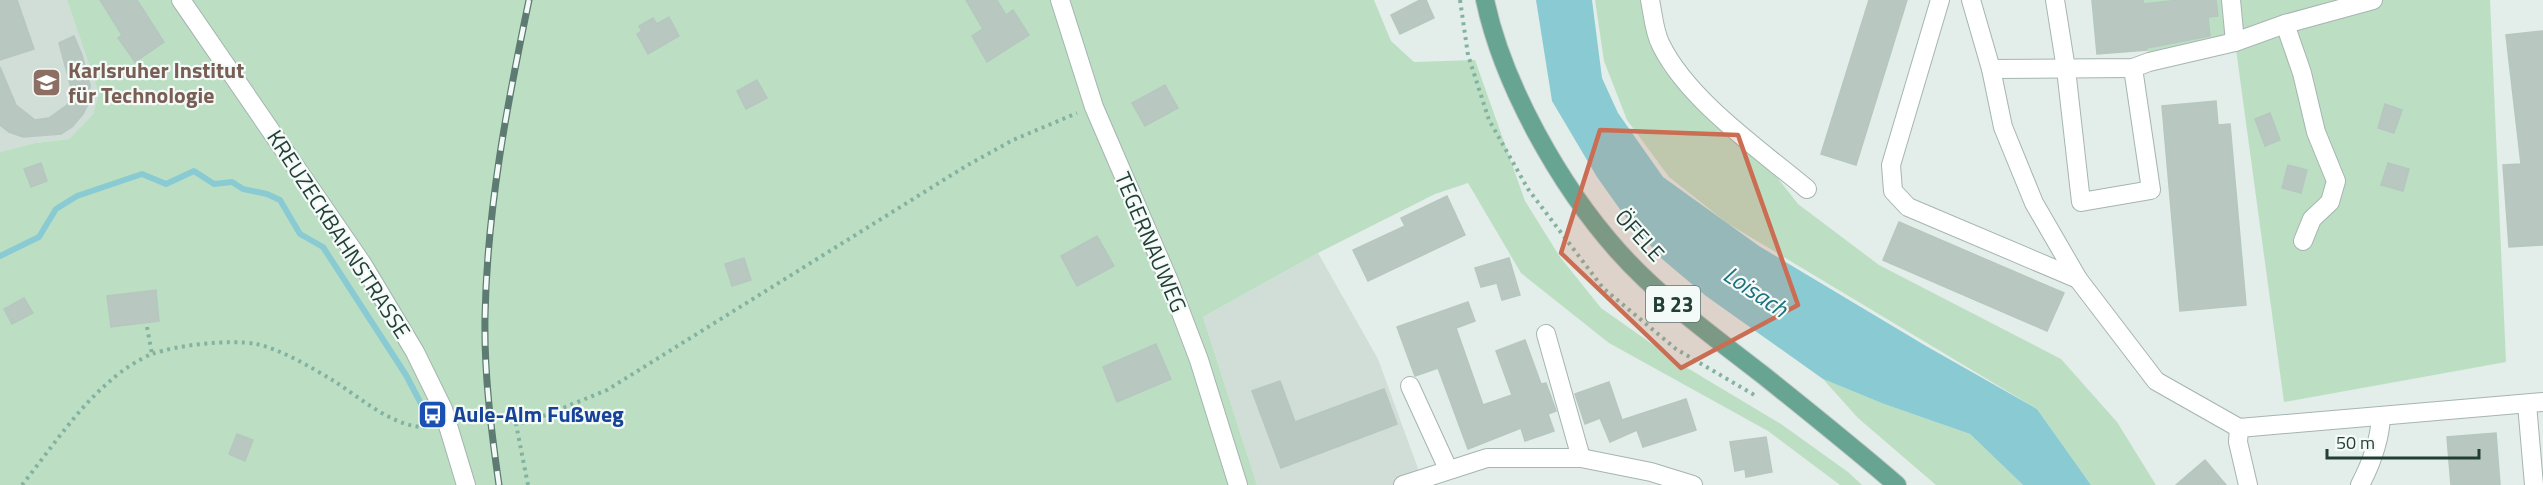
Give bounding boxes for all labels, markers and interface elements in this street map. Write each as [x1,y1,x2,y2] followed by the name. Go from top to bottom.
[68,53,244,112] place label: Karlsruher Institut für Technologie
[31,67,63,99] school or university icon: Karlsruher Institut für Technologie
[259,123,419,345] street label: KREUZECKBAHNSTRASSE
[1106,166,1196,318] street label: TEGERNAUWEG
[1607,201,1673,269] street label: ÖFELE
[1717,256,1796,326] water label: Loisach
[1646,286,1700,322] road number: B 23
[453,397,624,431] place label: Aule-Alm Fußweg
[416,398,448,430] bus stop icon: Aule-Alm Fußweg
[2327,422,2478,460] scale bar
[2336,429,2375,456] text: 50 m

